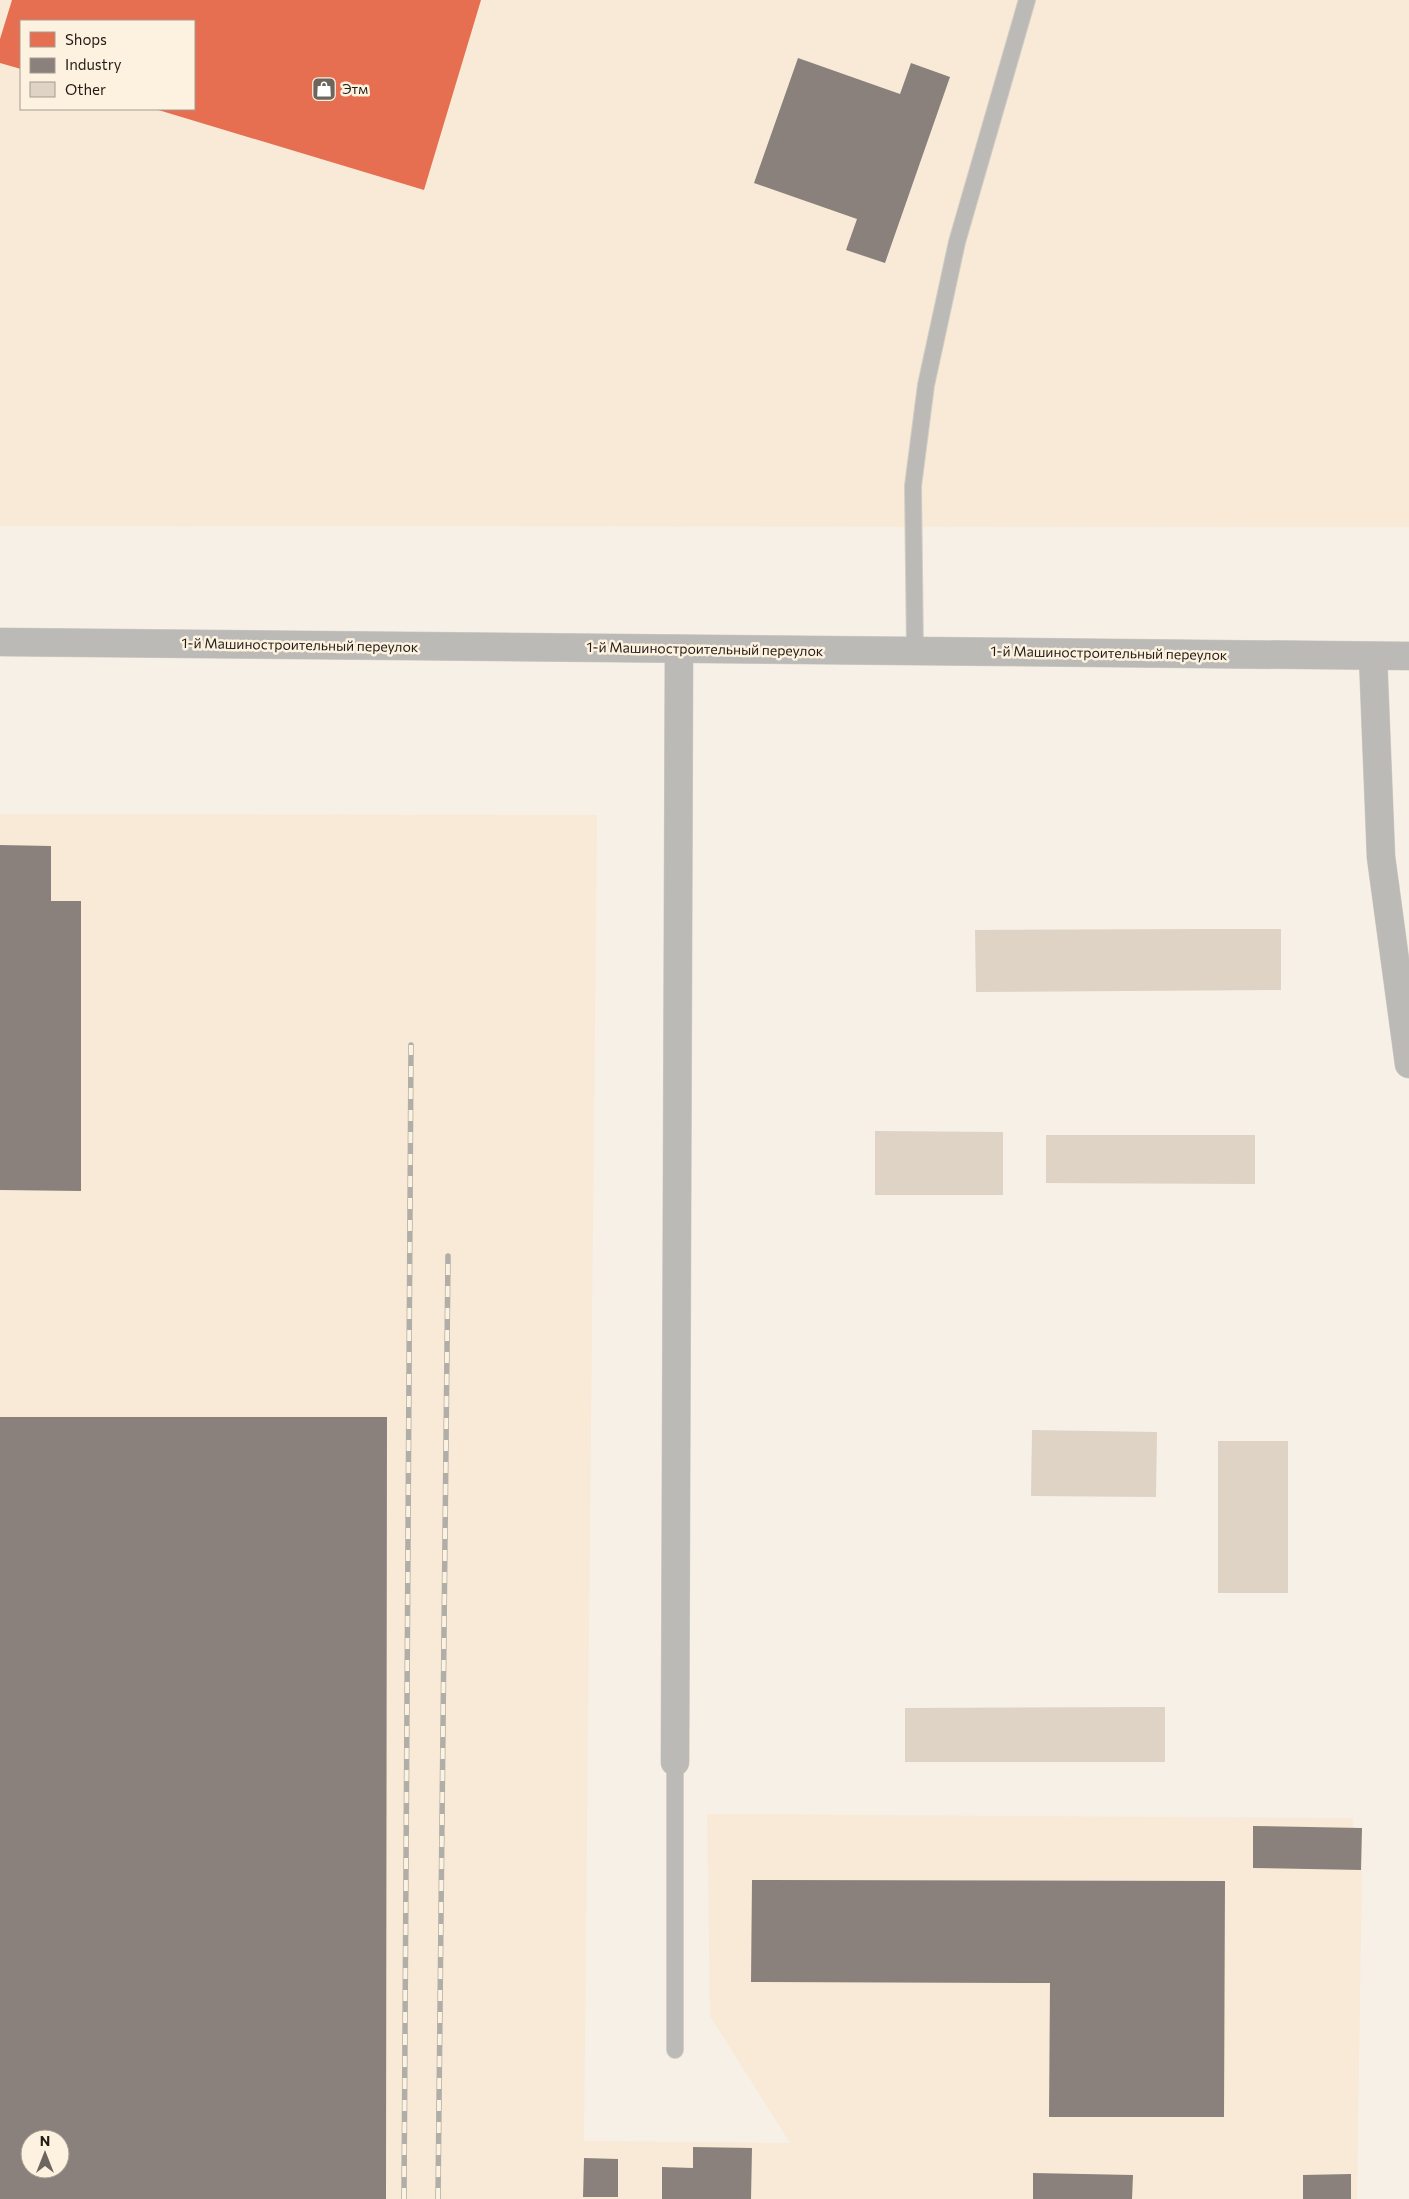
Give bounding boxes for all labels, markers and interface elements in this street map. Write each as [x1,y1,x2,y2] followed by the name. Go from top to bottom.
[20,20,195,110] legend
[65,30,107,48] text: Shops
[65,55,122,73] text: Industry
[311,76,337,102] shop icon: Этм
[65,80,106,98] text: Other
[342,80,368,97] place label: Этм
[182,634,419,655] street label: 1-й Машиностроительный переулок
[587,638,824,659] street label: 1-й Машиностроительный переулок
[991,642,1228,663] street label: 1-й Машиностроительный переулок
[20,2129,70,2179] north arrow
[40,2132,50,2149] text: N

